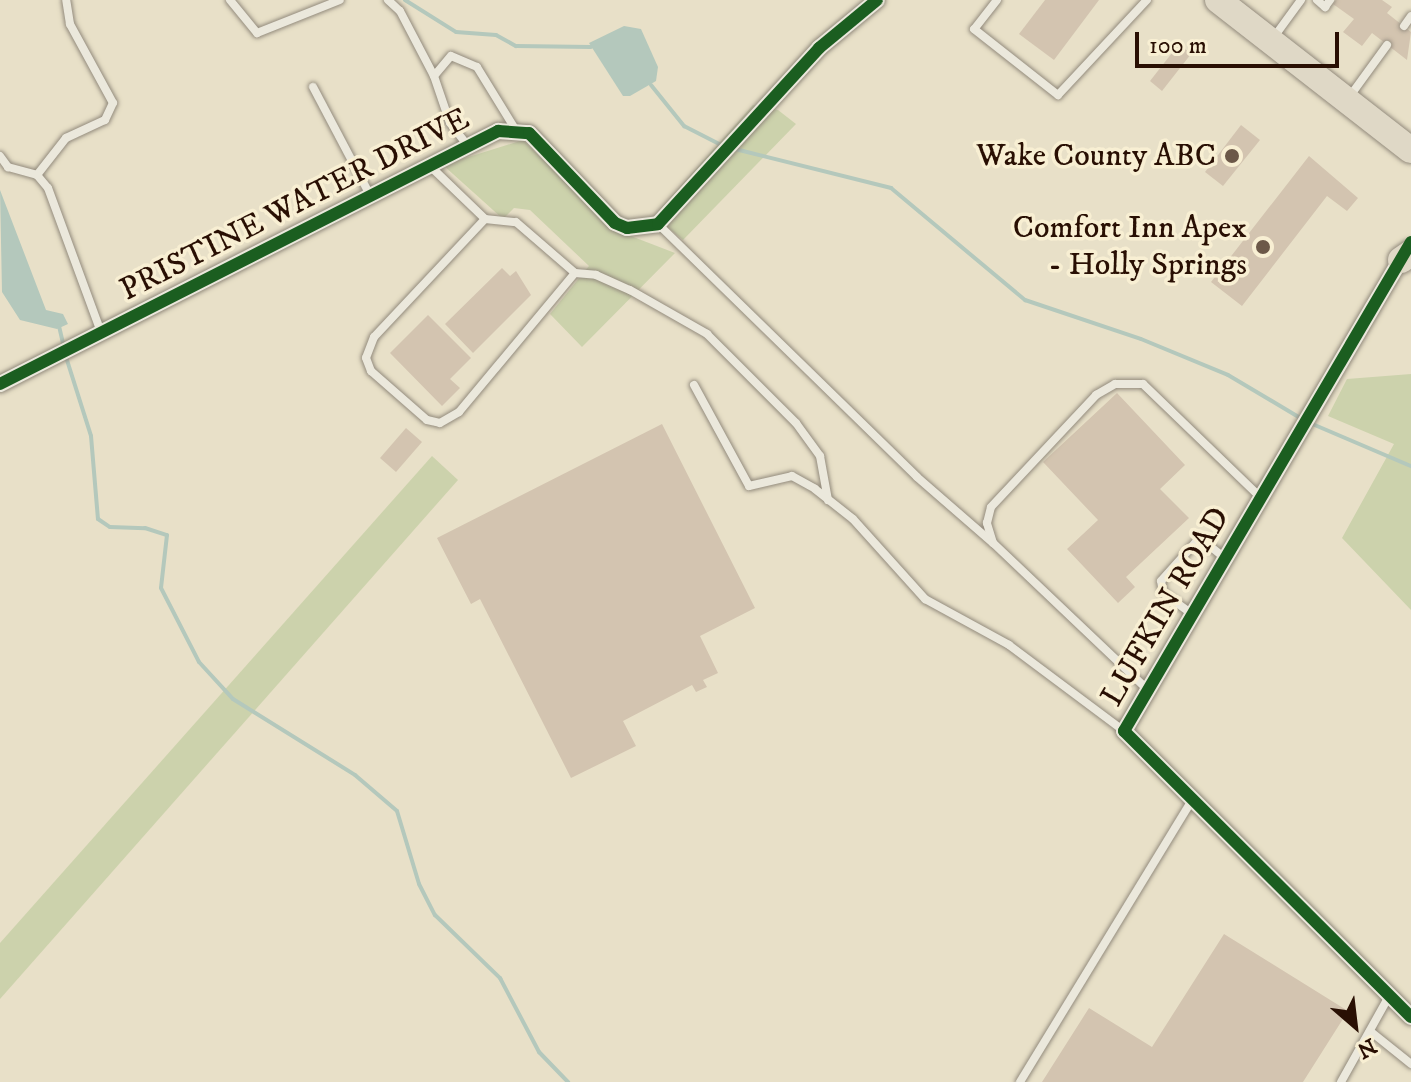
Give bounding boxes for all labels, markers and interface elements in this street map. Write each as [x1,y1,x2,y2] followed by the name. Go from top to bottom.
[1139,16,1343,66] scale bar
[1149,31,1207,61] text: 100 m
[114,100,476,310] street label: PRISTINE WATER DRIVE
[976,137,1216,175] place label: Wake County ABC
[1223,147,1241,165] marker: Wake County ABC
[1013,210,1247,285] place label: Comfort Inn Apex - Holly Springs
[1254,238,1272,256] marker: Comfort Inn Apex - Holly Springs
[1093,501,1239,713] street label: LUFKIN ROAD
[1315,986,1395,1066] north arrow
[1352,1031,1381,1064] text: N

